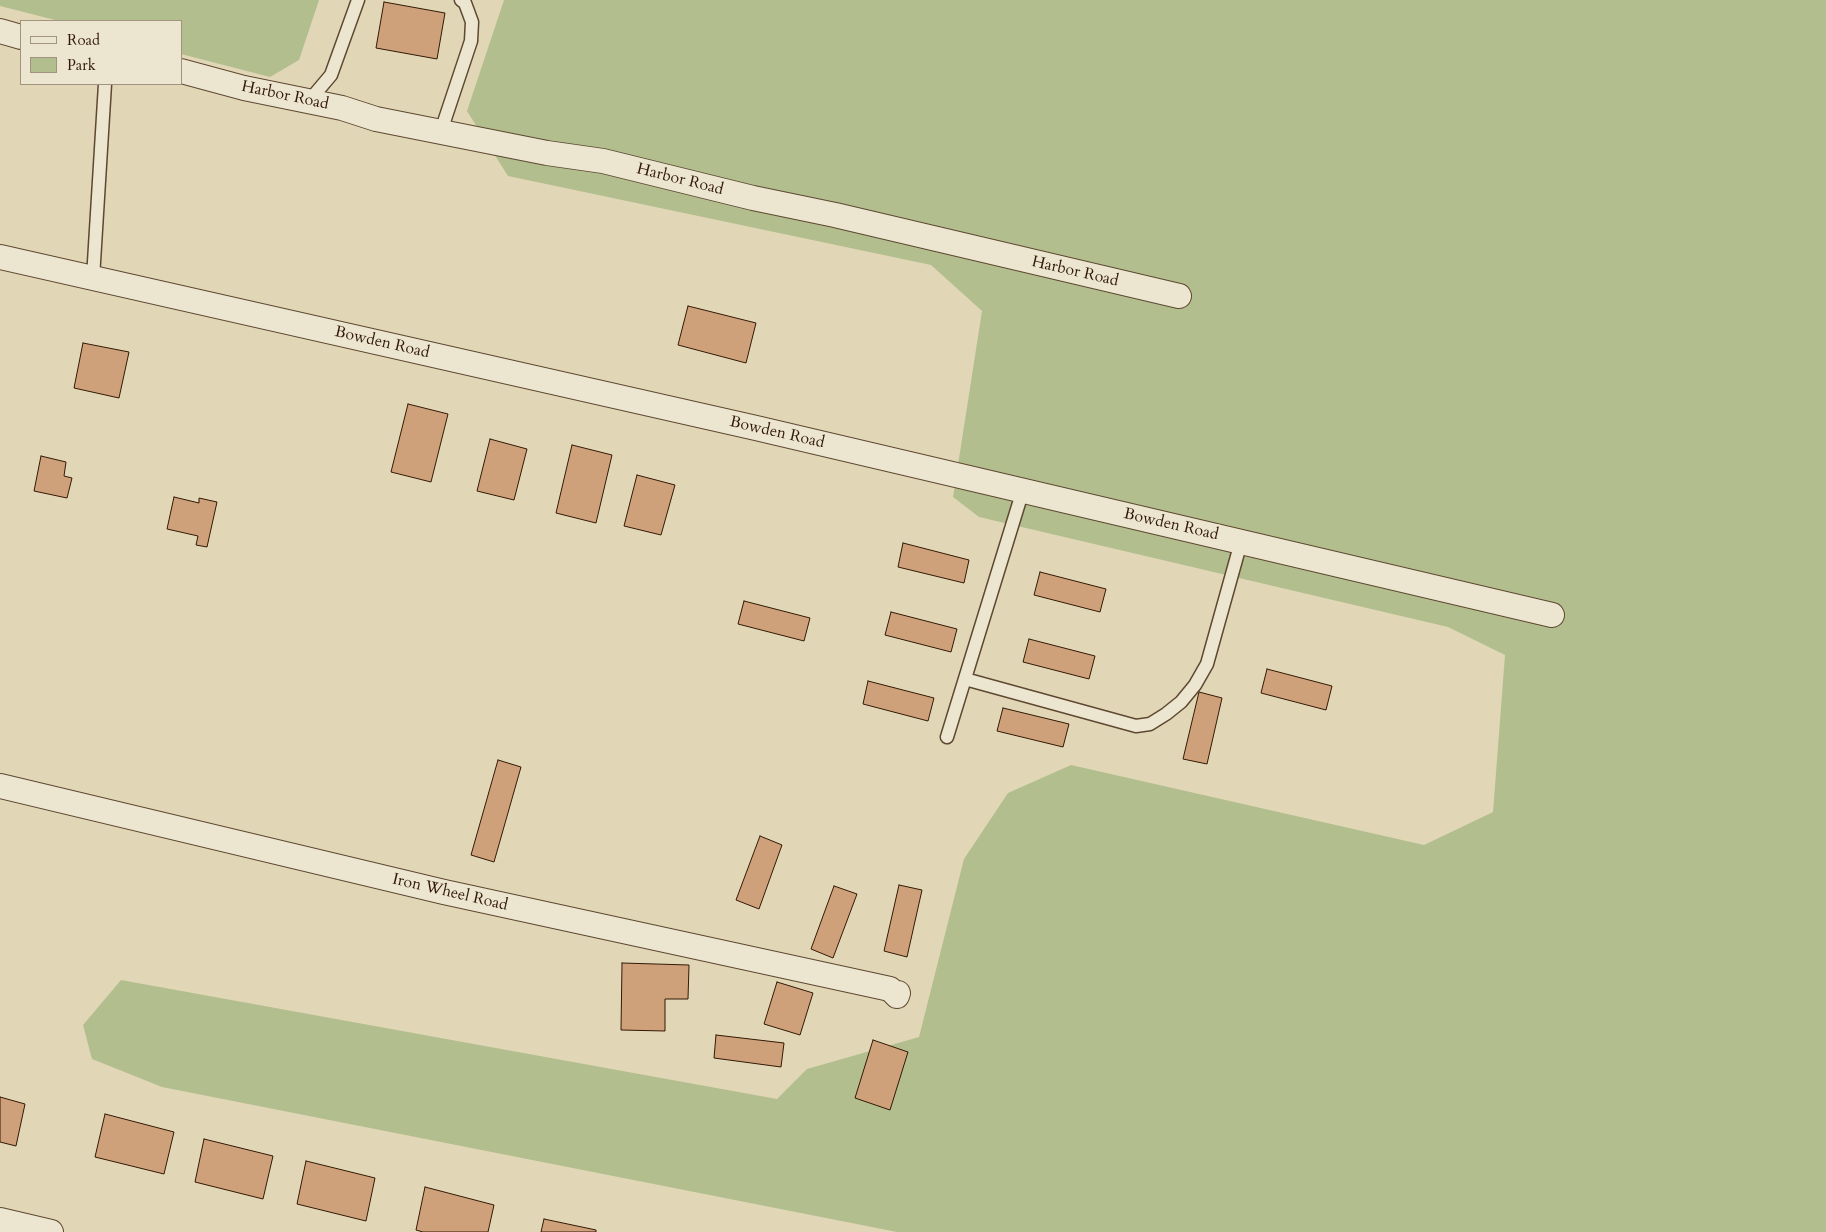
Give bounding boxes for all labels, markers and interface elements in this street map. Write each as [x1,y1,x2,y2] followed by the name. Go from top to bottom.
[20,20,182,85] legend
[67,30,100,50] text: Road
[67,55,96,75] text: Park
[240,77,330,115] street label: Harbor Road
[635,160,725,200] street label: Harbor Road
[1030,253,1120,291] street label: Harbor Road
[333,323,431,363] street label: Bowden Road
[728,413,826,453] street label: Bowden Road
[1122,505,1220,545] street label: Bowden Road
[390,870,510,916] street label: Iron Wheel Road

